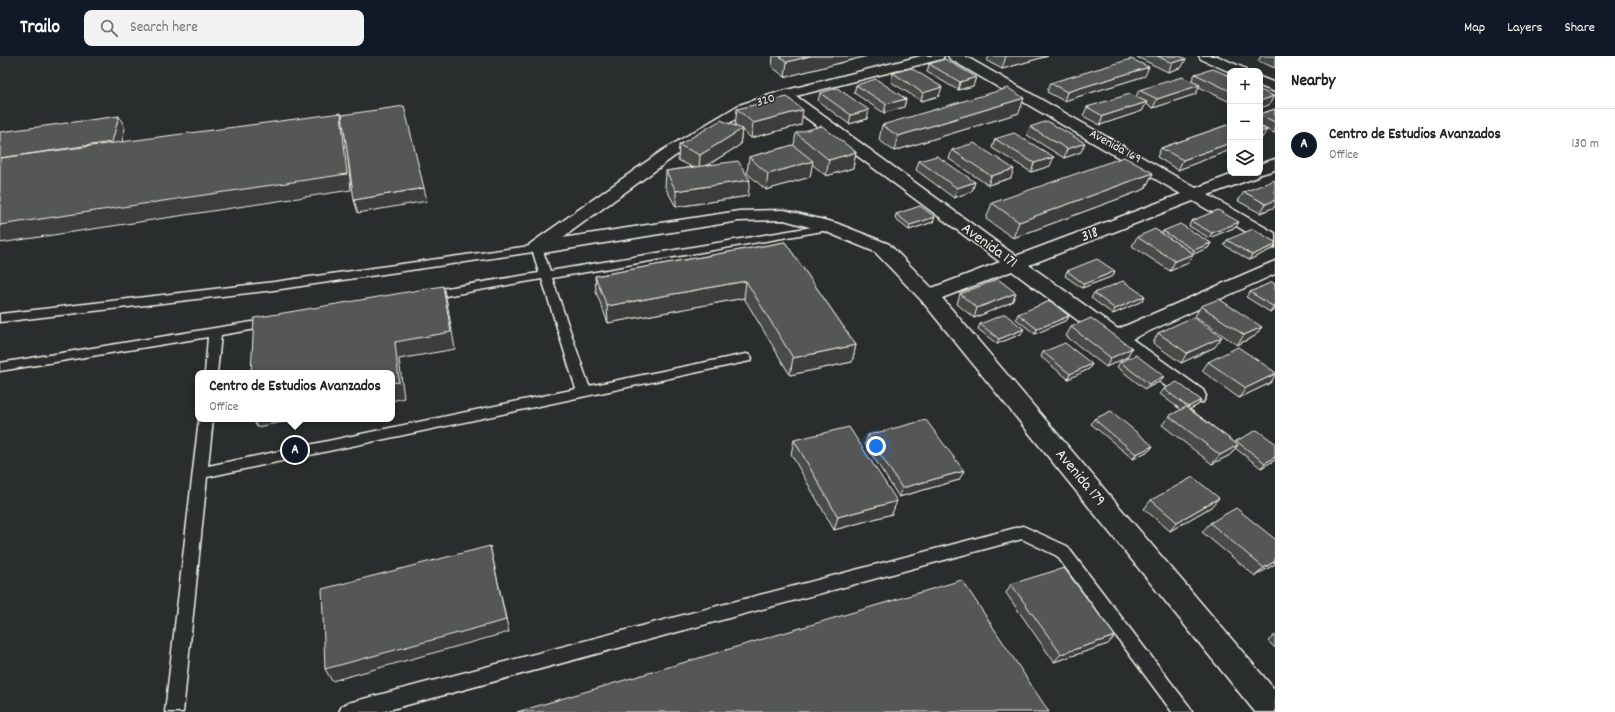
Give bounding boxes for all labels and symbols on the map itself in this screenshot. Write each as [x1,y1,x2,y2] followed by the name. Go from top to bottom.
[754,89,778,113] street label: 320
[1085,125,1145,169] street label: Avenida 169
[956,218,1022,274] street label: Avenida 171
[1078,221,1102,249] street label: 318
[282,435,308,465] pin: A
[866,436,886,456] your location
[1049,444,1111,512] street label: Avenida 179

